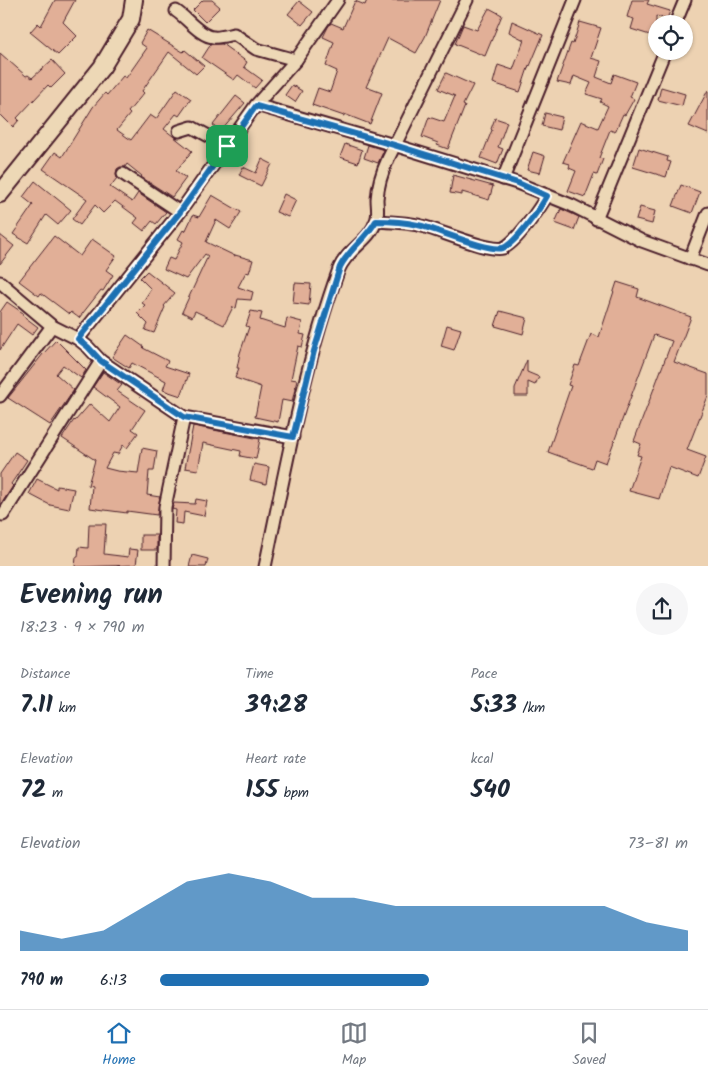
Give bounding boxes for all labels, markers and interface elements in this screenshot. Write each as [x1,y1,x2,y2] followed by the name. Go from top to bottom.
[648,15,693,60] map controls
[648,15,693,60] button: locate
[206,125,248,167] pin
[213,132,241,160] icon: arrive
[20,573,163,618] text: Evening run
[636,583,688,635] button: share
[20,615,144,640] text: 18:23 · 9 × 790 m
[20,663,70,685] text: Distance
[245,663,274,685] text: Time
[471,663,497,685] text: Pace
[20,685,53,725] text: 7.11
[245,685,307,725] text: 39:28
[471,685,517,725] text: 5:33
[53,697,76,719] text: km
[517,697,545,719] text: /km
[20,748,73,770] text: Elevation
[245,748,306,770] text: Heart rate
[471,748,493,770] text: kcal
[20,770,46,810] text: 72
[245,770,278,810] text: 155
[471,770,510,810] text: 540
[46,782,63,804] text: m
[278,782,309,804] text: bpm
[20,831,81,856] text: Elevation
[628,831,688,856] text: 73–81 m
[20,968,63,993] text: 790 m
[100,968,127,993] text: 6:13
[102,1019,135,1071] tab: Home
[340,1019,368,1071] tab: Map
[573,1019,606,1071] tab: Saved

